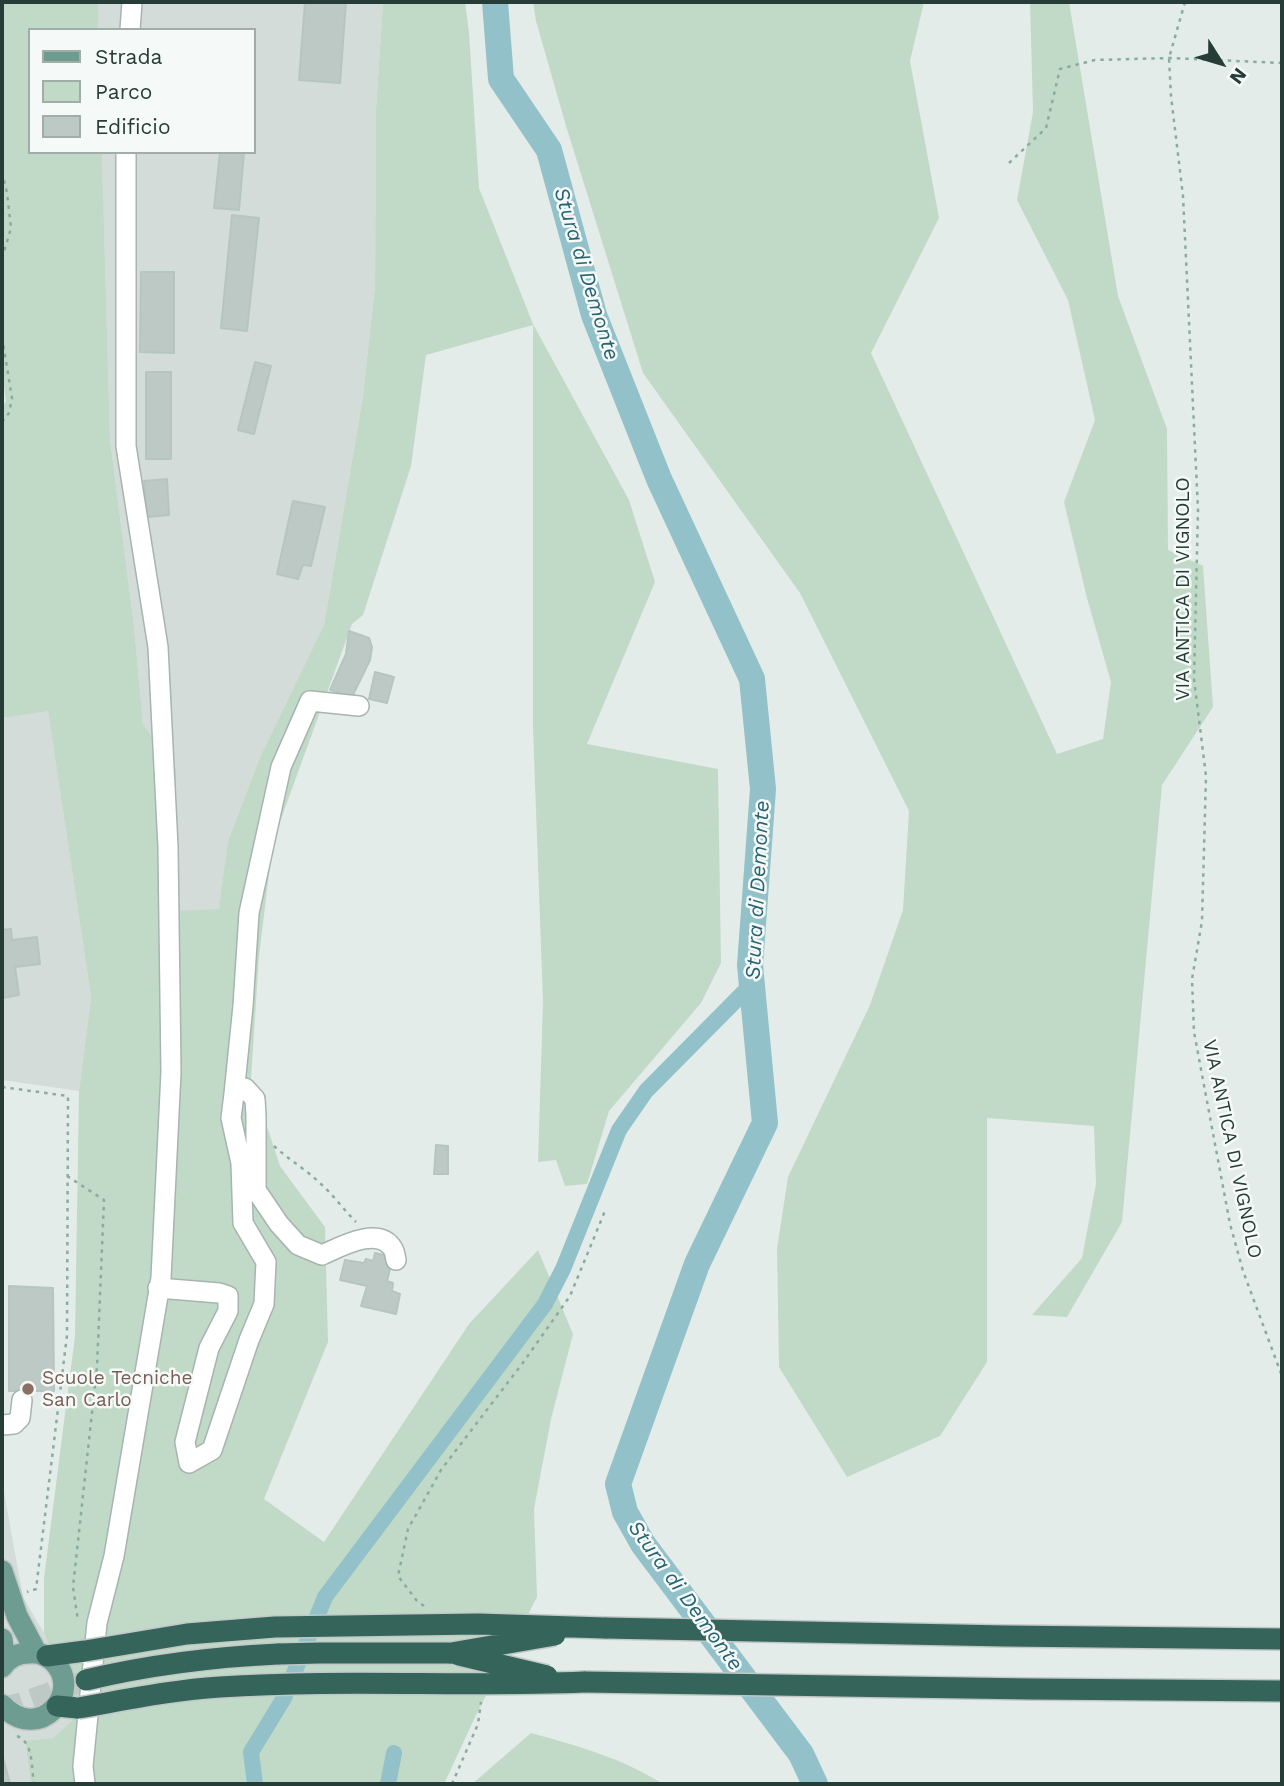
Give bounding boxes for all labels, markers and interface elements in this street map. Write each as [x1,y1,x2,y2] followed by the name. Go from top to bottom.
[28,28,256,154] legend
[1186,28,1256,98] north arrow
[95,44,162,69] text: Strada
[1225,63,1252,88] text: N
[95,79,152,104] text: Parco
[95,114,171,139] text: Edificio
[548,185,624,363] water label: Stura di Demonte
[1172,477,1194,701] street label: VIA ANTICA DI VIGNOLO
[741,800,775,980] water label: Stura di Demonte
[1198,1037,1266,1261] street label: VIA ANTICA DI VIGNOLO
[42,1367,192,1411] place label: Scuole Tecniche San Carlo
[20,1381,36,1397] marker: Scuole Tecniche San Carlo
[622,1516,748,1676] water label: Stura di Demonte

